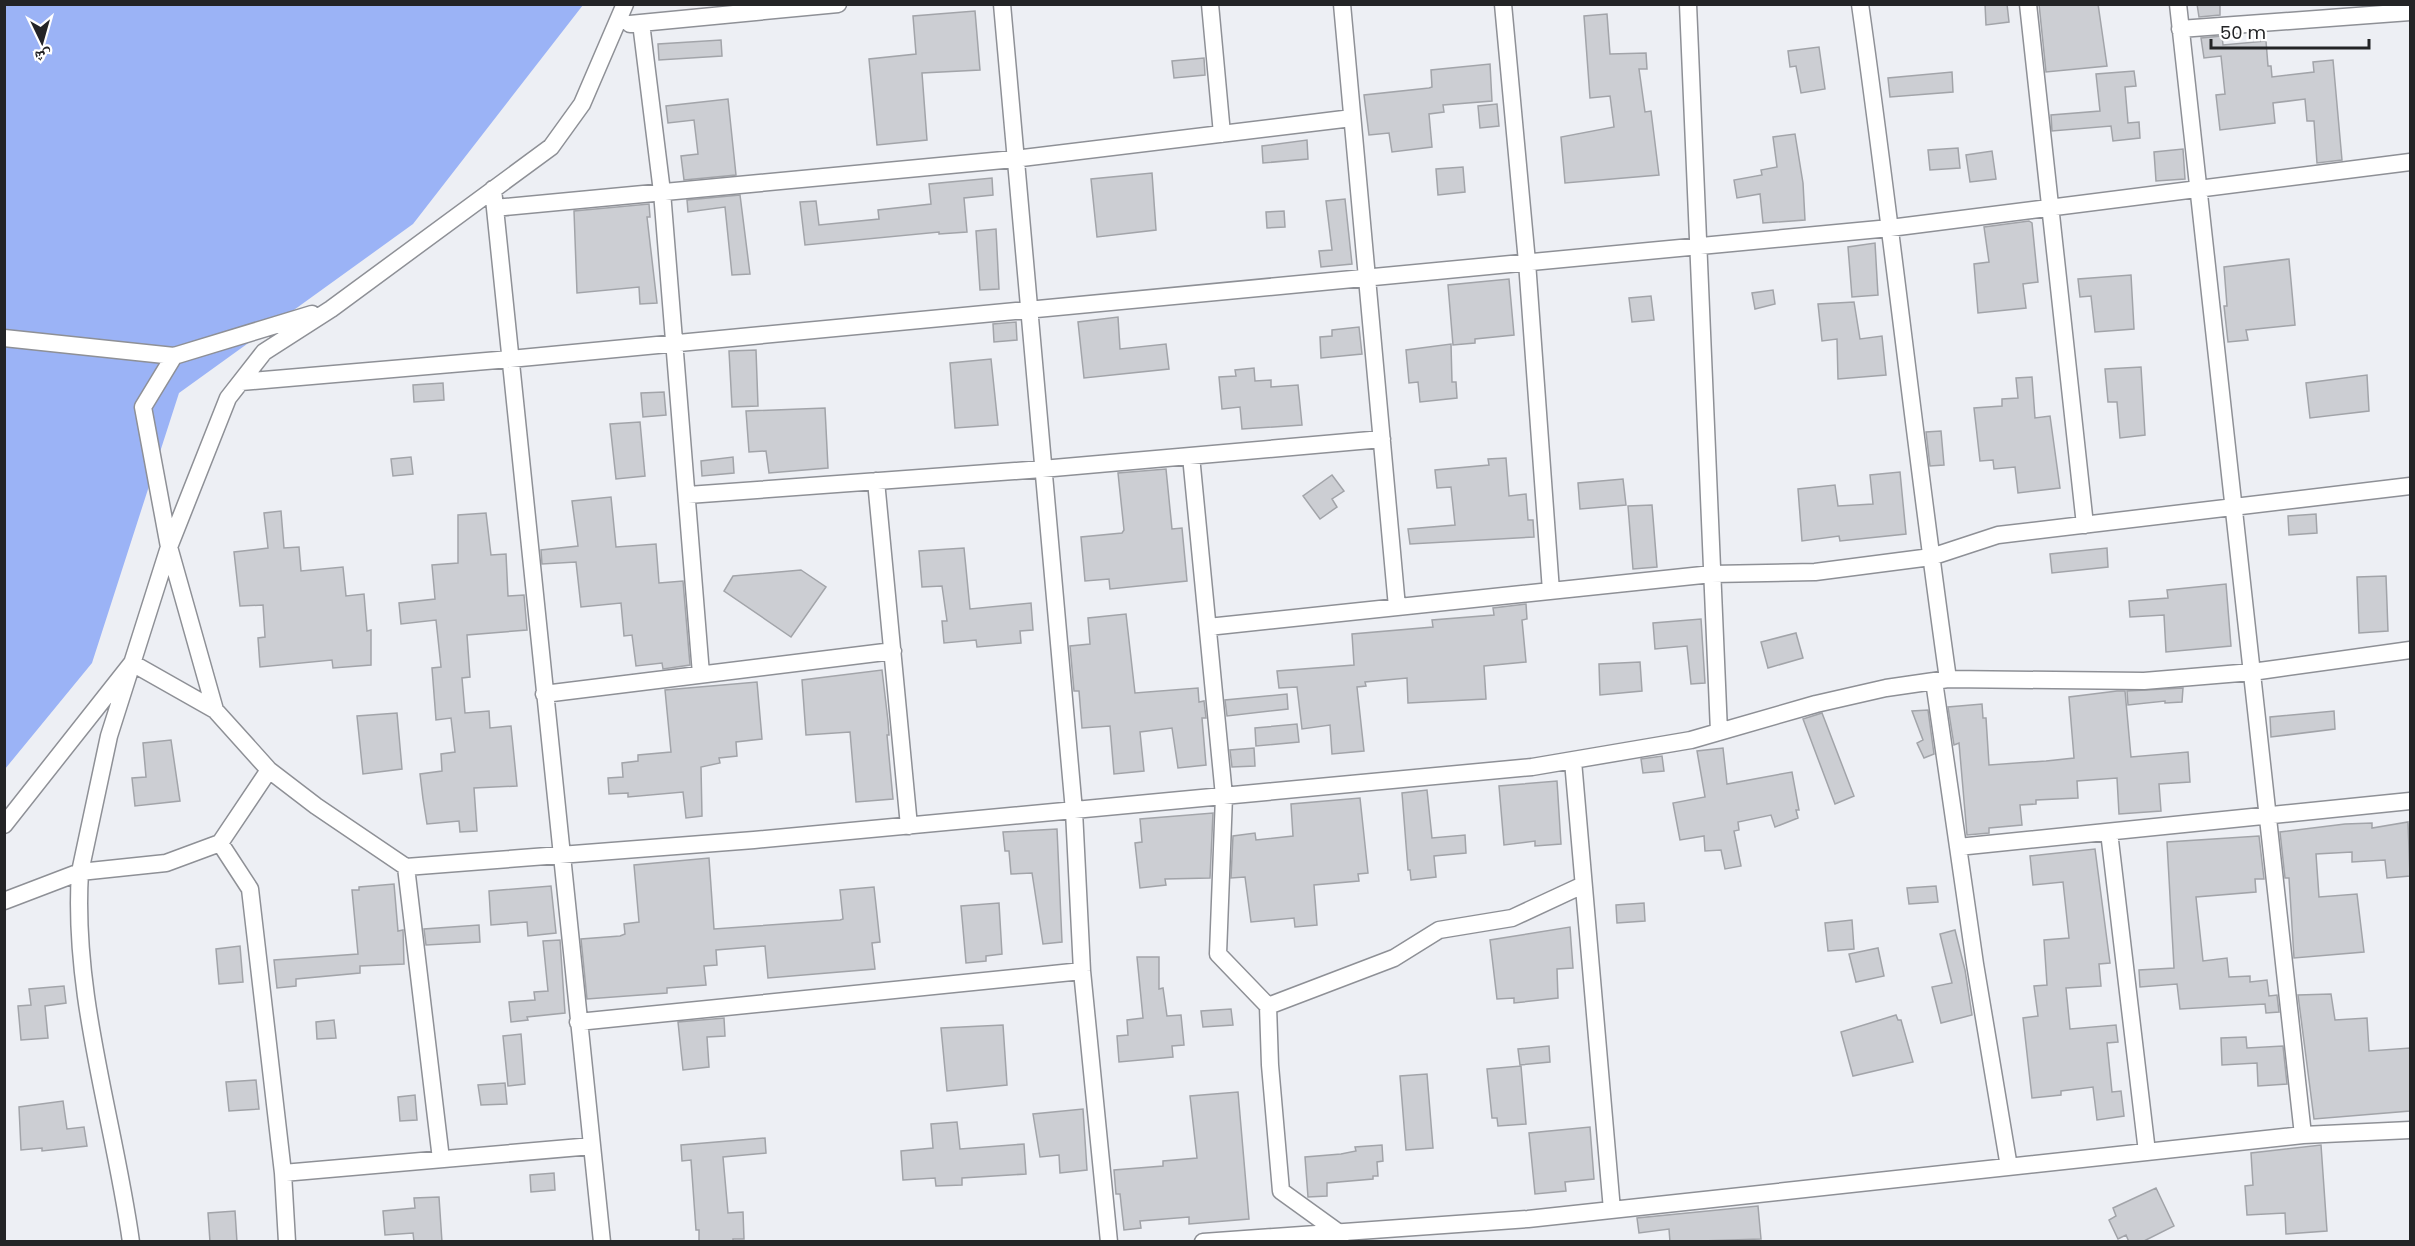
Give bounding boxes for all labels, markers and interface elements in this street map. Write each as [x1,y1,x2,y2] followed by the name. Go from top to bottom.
[12,12,72,72] north arrow
[2211,12,2368,50] scale bar
[2220,20,2266,45] text: 50 m
[34,44,53,69] text: ش

